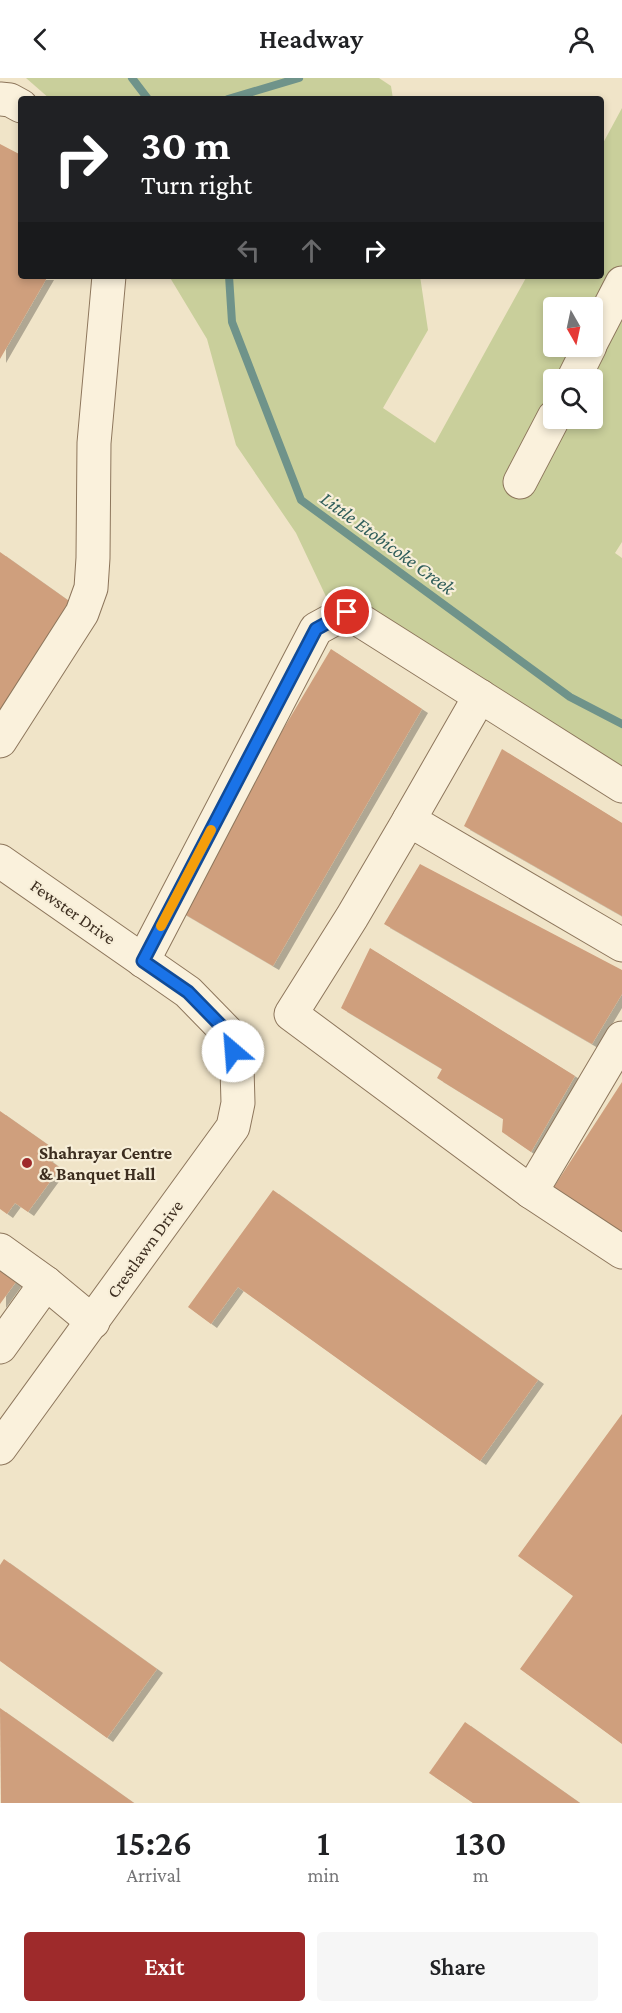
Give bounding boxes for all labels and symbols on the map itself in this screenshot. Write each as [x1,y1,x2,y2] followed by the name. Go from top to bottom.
[543,297,603,357] north arrow
[317,487,460,600] water label: Little Etobicoke Creek
[321,586,372,637] pin
[27,875,119,949] street label: Fewster Drive
[201,1019,265,1083] position arrow
[39,1143,172,1184] place label: Shahrayar Centre & Banquet Hall
[20,1156,34,1170] marker: Shahrayar Centre & Banquet Hall
[103,1196,187,1302] street label: Crestlawn Drive

